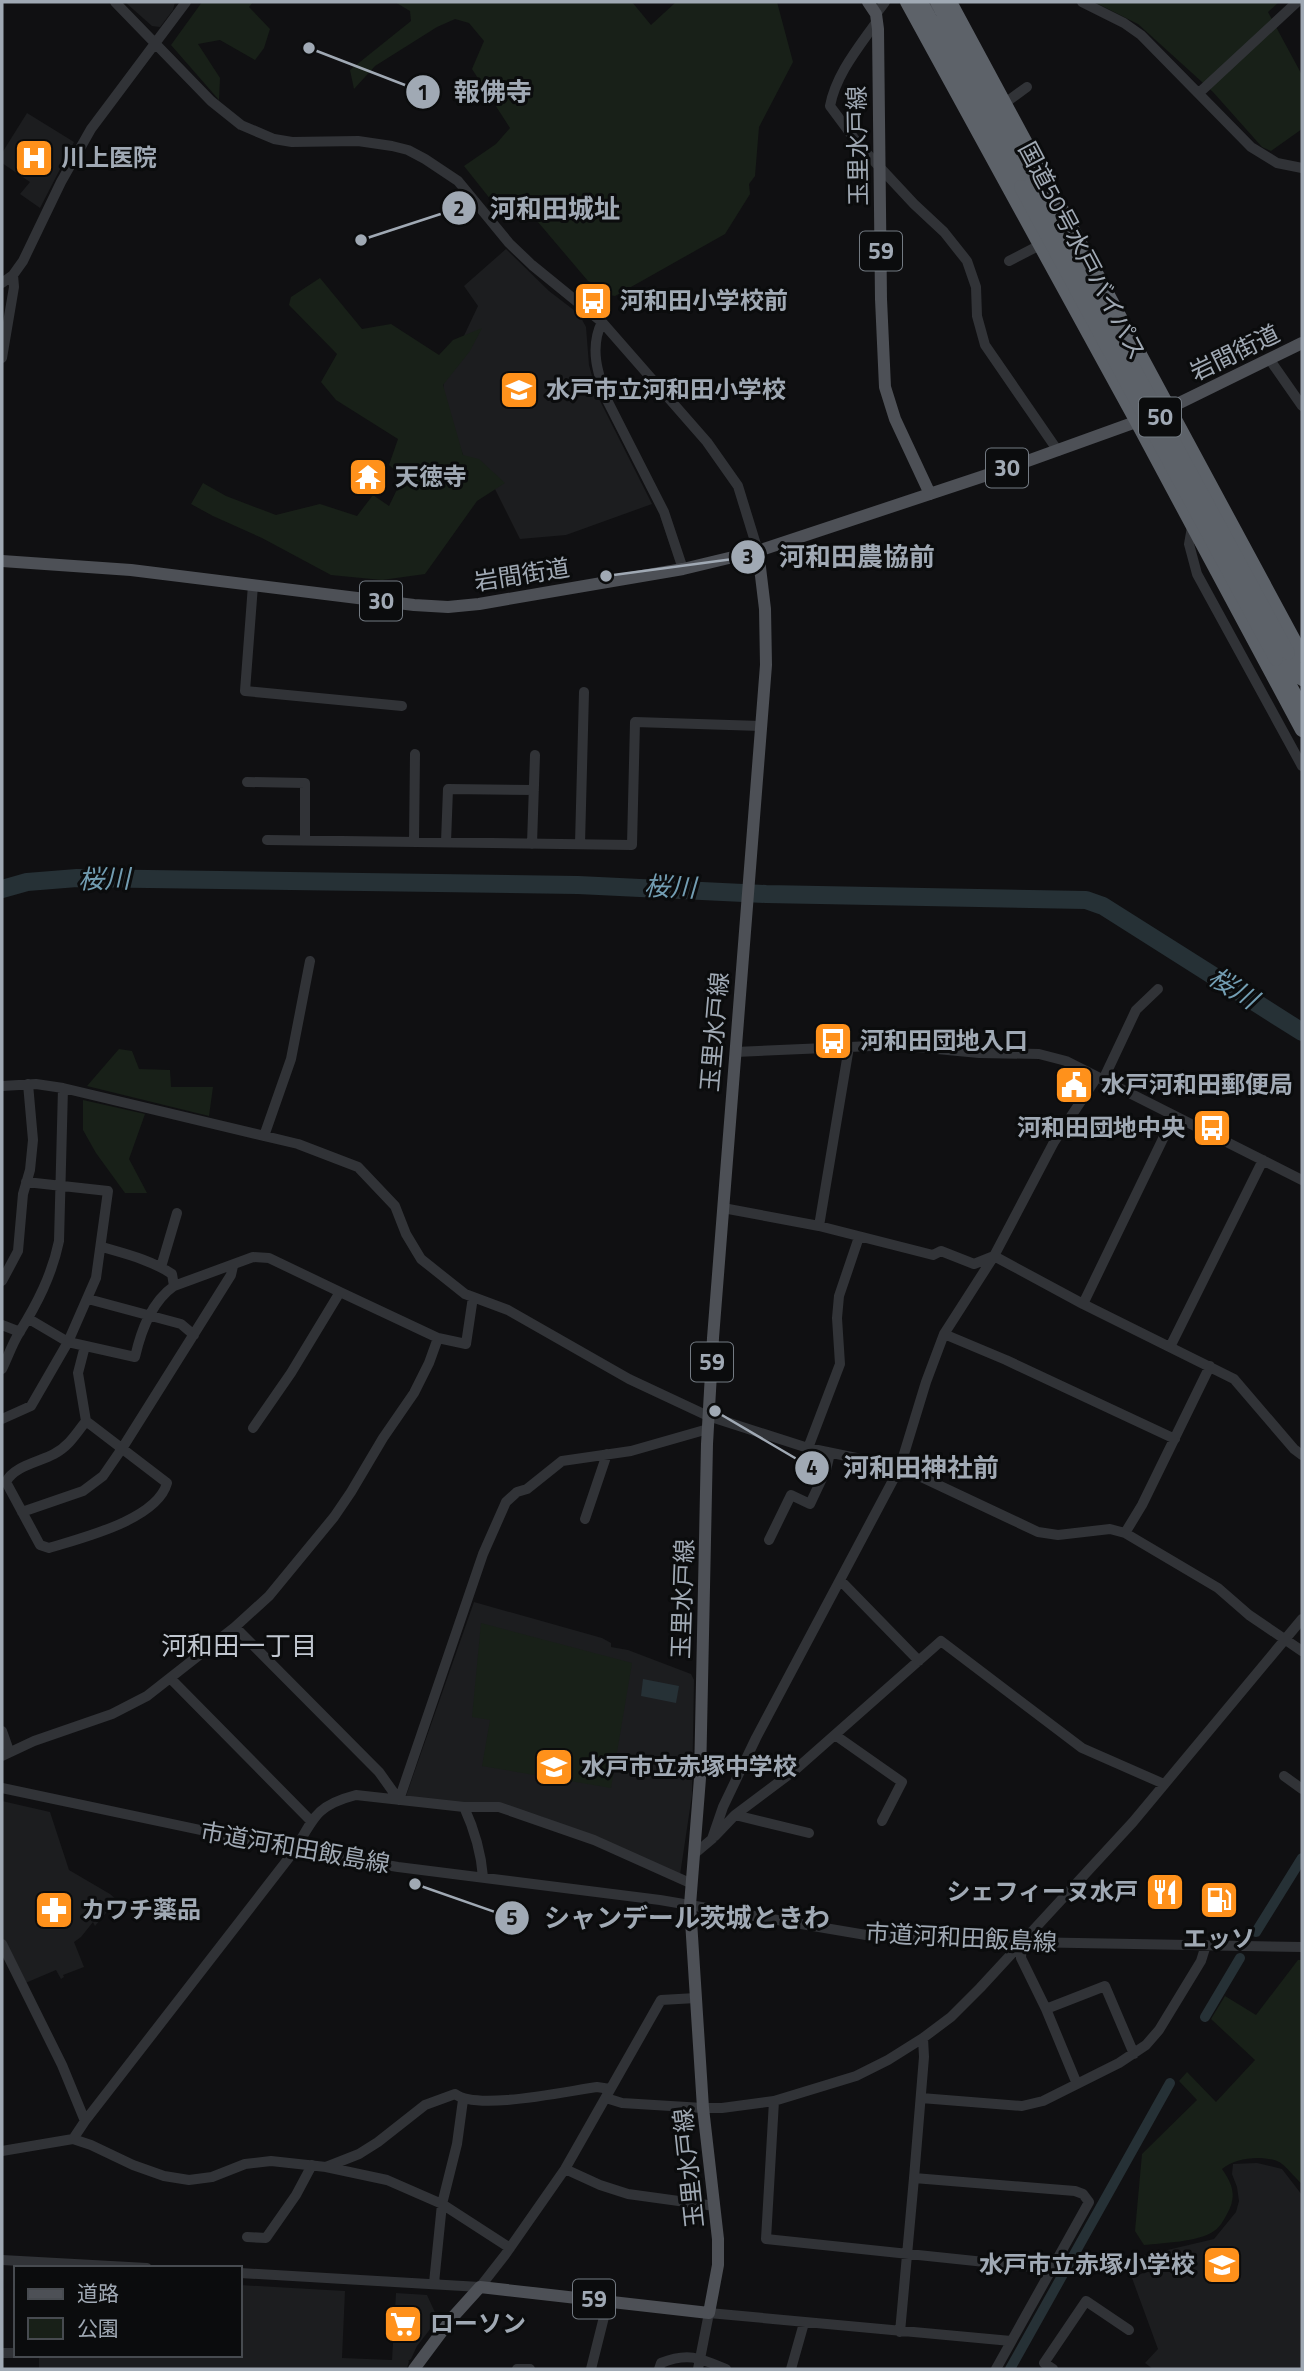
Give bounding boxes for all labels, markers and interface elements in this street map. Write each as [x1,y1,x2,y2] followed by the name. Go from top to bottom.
[405,69,546,116] callout: 報佛寺
[454,72,532,111] text: 報佛寺
[417,76,429,108] text: 1
[838,86,876,206] street label: 玉里水戸線
[1010,135,1156,366] street label: 国道50号水戸バイパス
[13,137,55,179] hospital icon: 川上医院
[61,139,157,175] place label: 川上医院
[441,185,634,232] callout: 河和田城址
[490,189,620,228] text: 河和田城址
[453,192,465,224] text: 2
[860,232,902,270] road number: 59
[572,280,614,322] bus stop icon: 河和田小学校前
[620,282,788,318] place label: 河和田小学校前
[1184,315,1286,389] street label: 岩間街道
[498,369,540,411] school or university icon: 水戸市立河和田小学校
[546,371,786,407] place label: 水戸市立河和田小学校
[1139,398,1181,436] road number: 50
[986,448,1028,488] road number: 30
[347,456,389,498] temple icon: 天徳寺
[395,458,467,494] place label: 天徳寺
[730,533,949,580] callout: 河和田農協前
[779,537,935,576] text: 河和田農協前
[742,540,754,572] text: 3
[472,549,572,599] street label: 岩間街道
[360,582,402,621] road number: 30
[78,858,133,898] water label: 桜川
[643,866,700,907] water label: 桜川
[1201,957,1268,1019] water label: 桜川
[691,971,737,1093] street label: 玉里水戸線
[812,1020,854,1062] bus stop icon: 河和田団地入口
[860,1022,1028,1058] place label: 河和田団地入口
[1053,1064,1095,1106] public building icon: 水戸河和田郵便局
[1101,1066,1293,1102] place label: 水戸河和田郵便局
[1191,1107,1233,1149] bus stop icon: 河和田団地中央
[1017,1109,1185,1145] place label: 河和田団地中央
[691,1343,733,1382] road number: 59
[794,1444,1013,1491] callout: 河和田神社前
[843,1448,999,1487] text: 河和田神社前
[806,1451,818,1483] text: 4
[662,1538,702,1660] street label: 玉里水戸線
[161,1626,317,1665] district label: 河和田一丁目
[533,1746,575,1788] school or university icon: 水戸市立赤塚中学校
[581,1748,797,1784] place label: 水戸市立赤塚中学校
[198,1813,393,1881] street label: 市道河和田飯島線
[1144,1871,1186,1913] restaurant icon: シェフィーヌ水戸
[946,1873,1138,1909] place label: シェフィーヌ水戸
[1198,1879,1240,1921] fuel station icon: エッソ
[33,1889,75,1931] pharmacy icon: カワチ薬品
[81,1891,201,1927] place label: カワチ薬品
[495,1894,844,1941] callout: シャンデール茨城ときわ
[544,1898,830,1937] text: シャンデール茨城ときわ
[506,1901,518,1933] text: 5
[864,1914,1058,1960] street label: 市道河和田飯島線
[1183,1920,1255,1956] place label: エッソ
[664,2107,712,2230] street label: 玉里水戸線
[1201,2244,1243,2286] school or university icon: 水戸市立赤塚小学校
[979,2246,1195,2282] place label: 水戸市立赤塚小学校
[14,2266,242,2357] legend
[77,2277,119,2309] text: 道路
[573,2280,615,2318] road number: 59
[382,2303,424,2345] supermarket icon: ローソン
[430,2305,526,2341] place label: ローソン
[77,2312,119,2344] text: 公園

